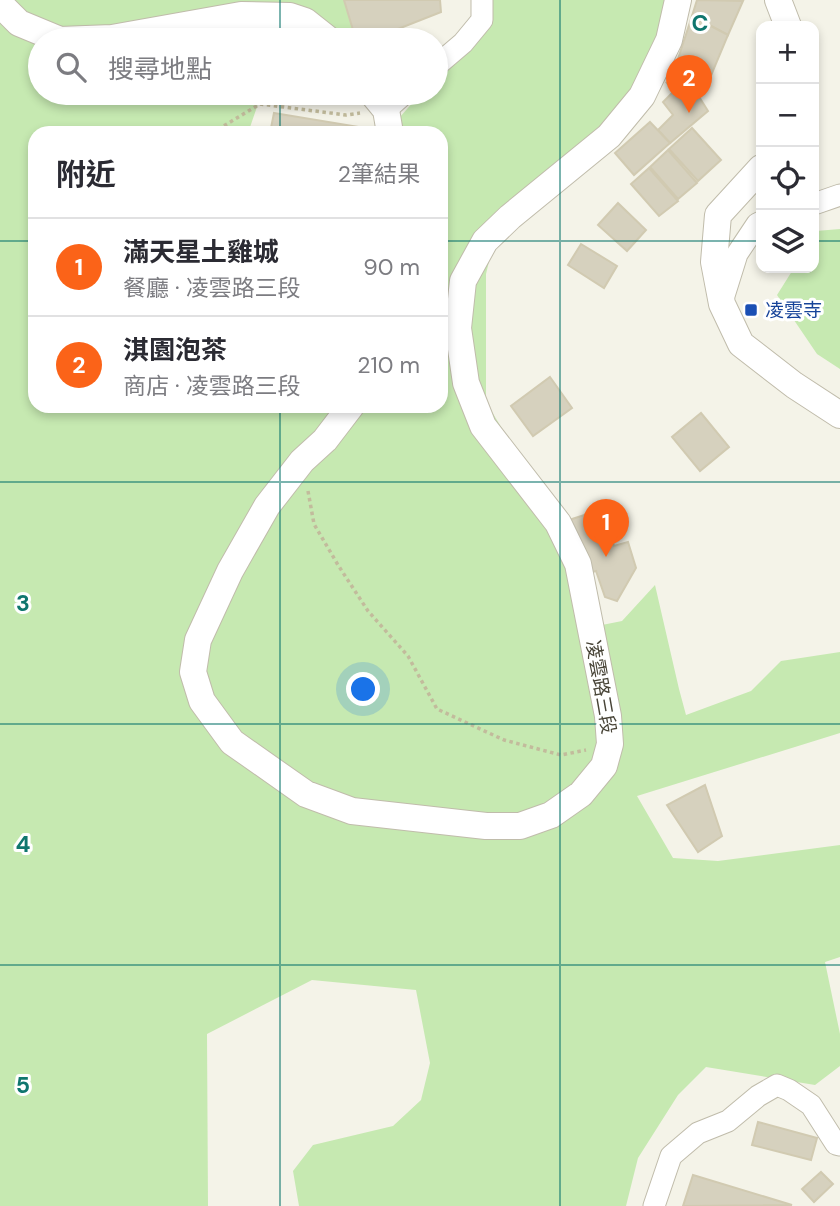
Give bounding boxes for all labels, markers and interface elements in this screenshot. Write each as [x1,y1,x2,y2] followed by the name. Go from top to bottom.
[692,8,708,38] text: C
[756,21,819,273] map controls
[756,21,819,84] button: +
[28,28,448,105] search box
[52,48,90,86] icon: search
[108,52,212,86] text: 搜尋地點
[666,55,712,113] pin: 2
[756,84,819,147] button: −
[756,147,819,210] button: locate
[56,155,116,194] text: 附近
[338,159,420,189] text: 2筆結果
[756,210,819,273] button: layers
[123,235,279,269] text: 滿天星土雞城
[75,252,83,282] text: 1
[363,252,420,282] text: 90 m
[123,273,301,303] text: 餐廳 · 凌雲路三段
[765,298,822,323] place label: 凌雲寺
[743,302,759,318] marker: 凌雲寺
[123,333,227,367] text: 淇園泡茶
[72,350,86,380] text: 2
[357,350,420,380] text: 210 m
[123,371,301,401] text: 商店 · 凌雲路三段
[583,499,629,557] pin: 1
[16,588,30,618] text: 3
[580,638,622,736] street label: 凌雲路三段
[346,672,380,706] your location
[16,829,31,859] text: 4
[16,1070,30,1100] text: 5

